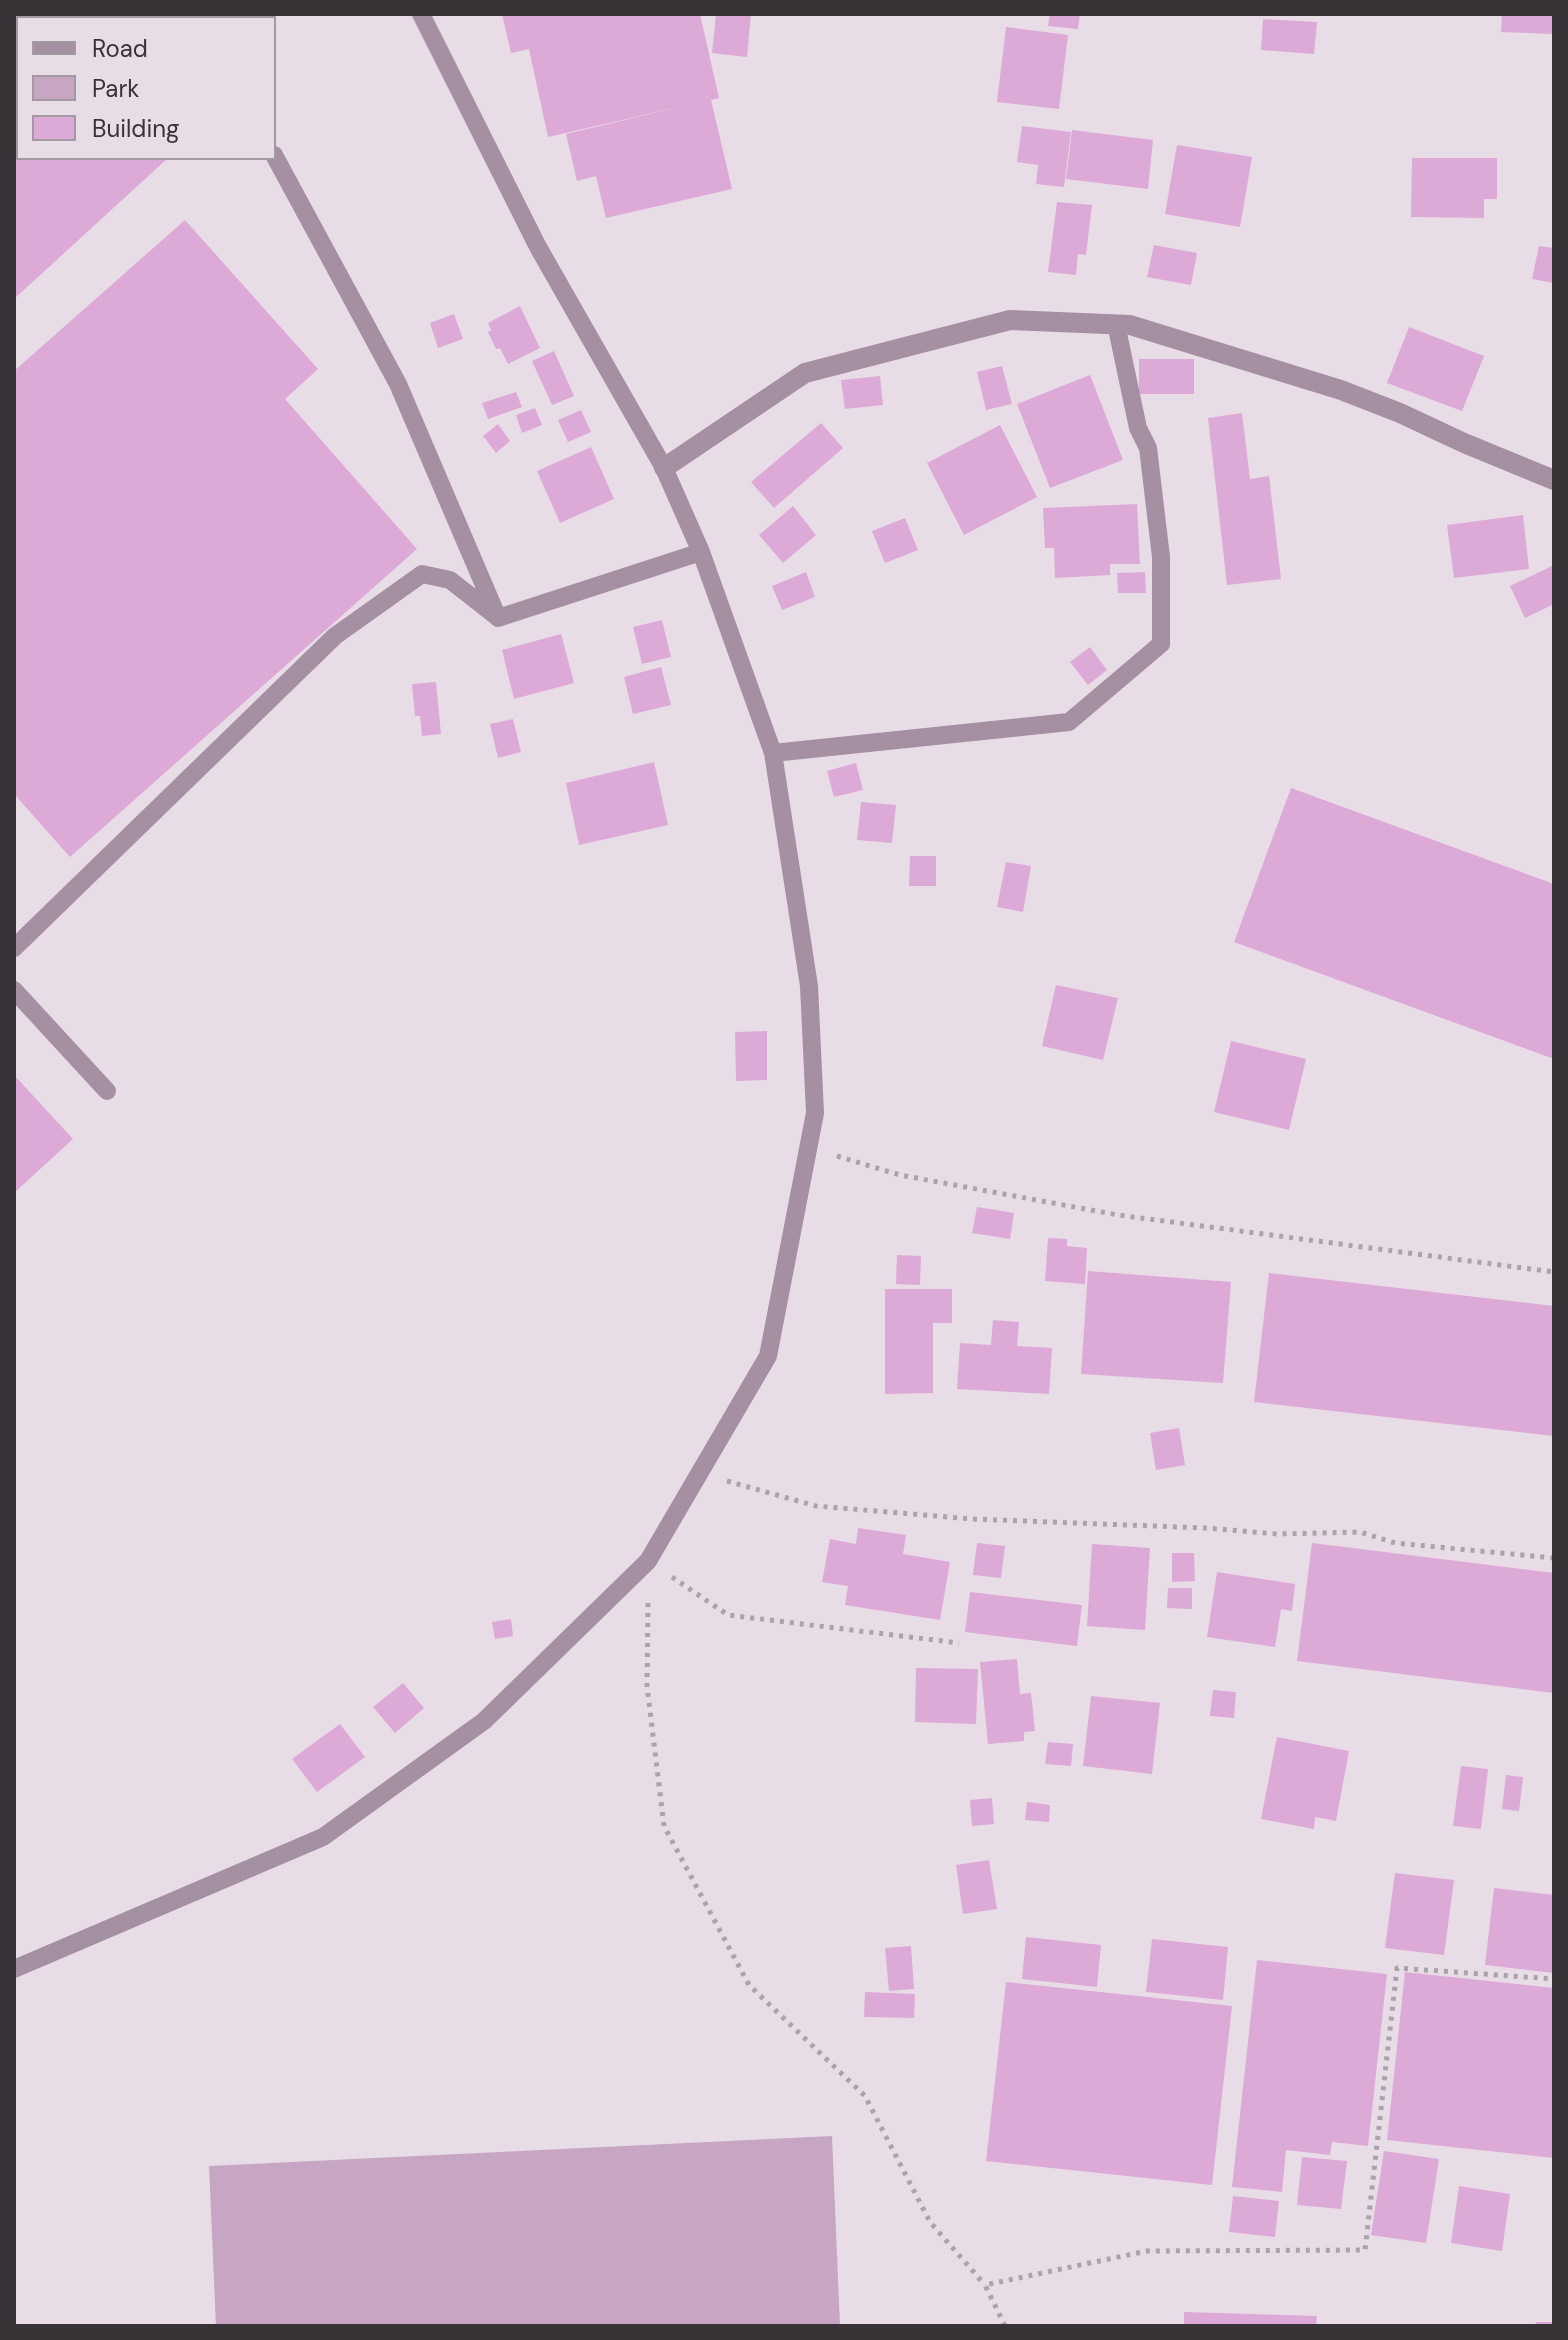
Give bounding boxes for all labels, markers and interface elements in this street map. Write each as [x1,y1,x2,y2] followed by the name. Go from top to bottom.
[16,16,276,160] legend
[92,33,148,64] text: Road
[92,73,139,104] text: Park
[92,113,179,144] text: Building

